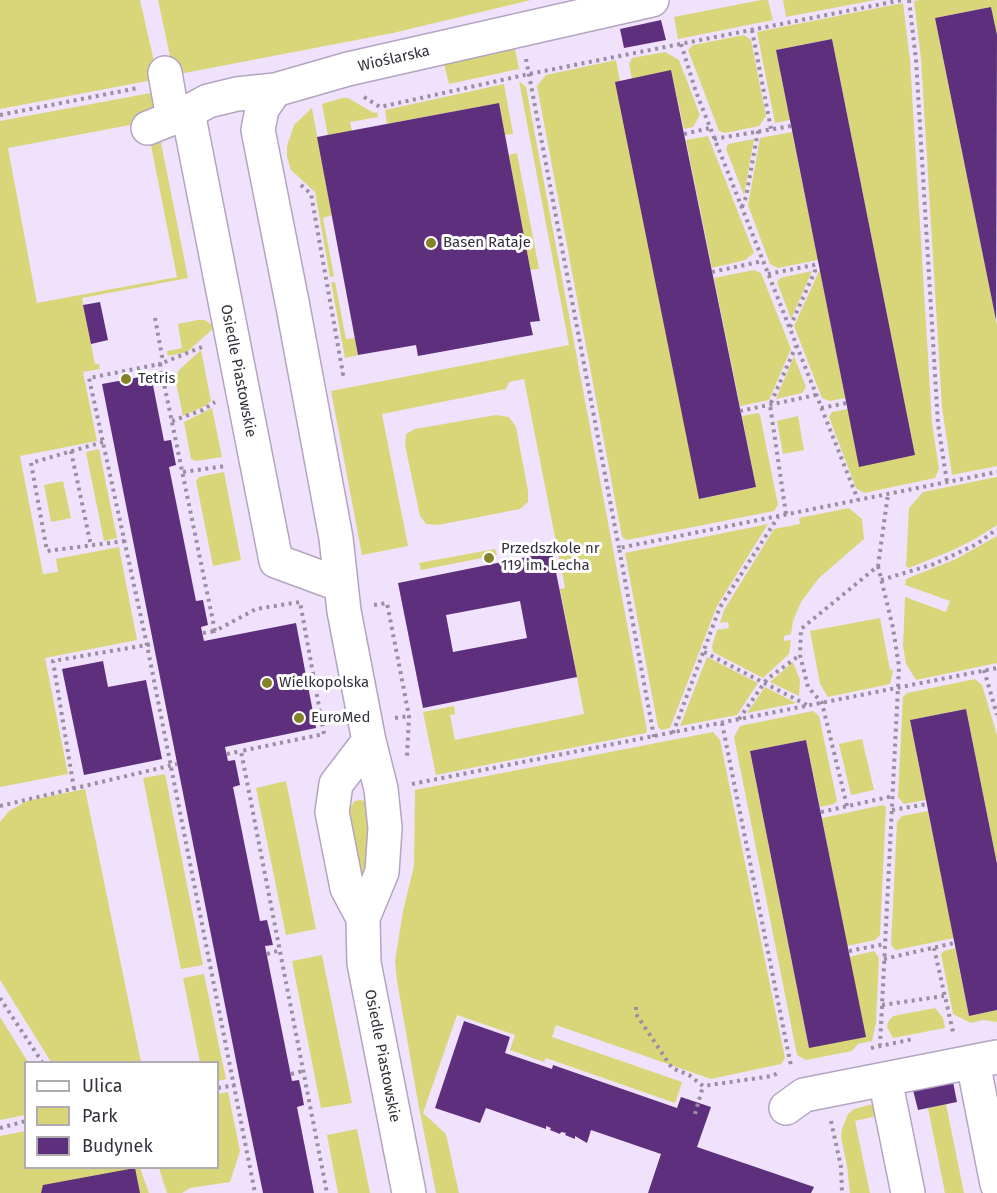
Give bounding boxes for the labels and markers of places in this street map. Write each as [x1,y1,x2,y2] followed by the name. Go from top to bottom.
[443,234,531,252] place label: Basen Rataje
[424,236,438,250] marker: Basen Rataje
[138,370,176,388] place label: Tetris
[119,372,133,386] marker: Tetris
[501,540,600,575] place label: Przedszkole nr 119 im. Lecha
[482,551,496,565] marker: Przedszkole nr 119 im. Lecha
[279,674,369,692] place label: Wielkopolska
[260,676,274,690] marker: Wielkopolska
[311,709,370,727] place label: EuroMed
[292,711,306,725] marker: EuroMed

